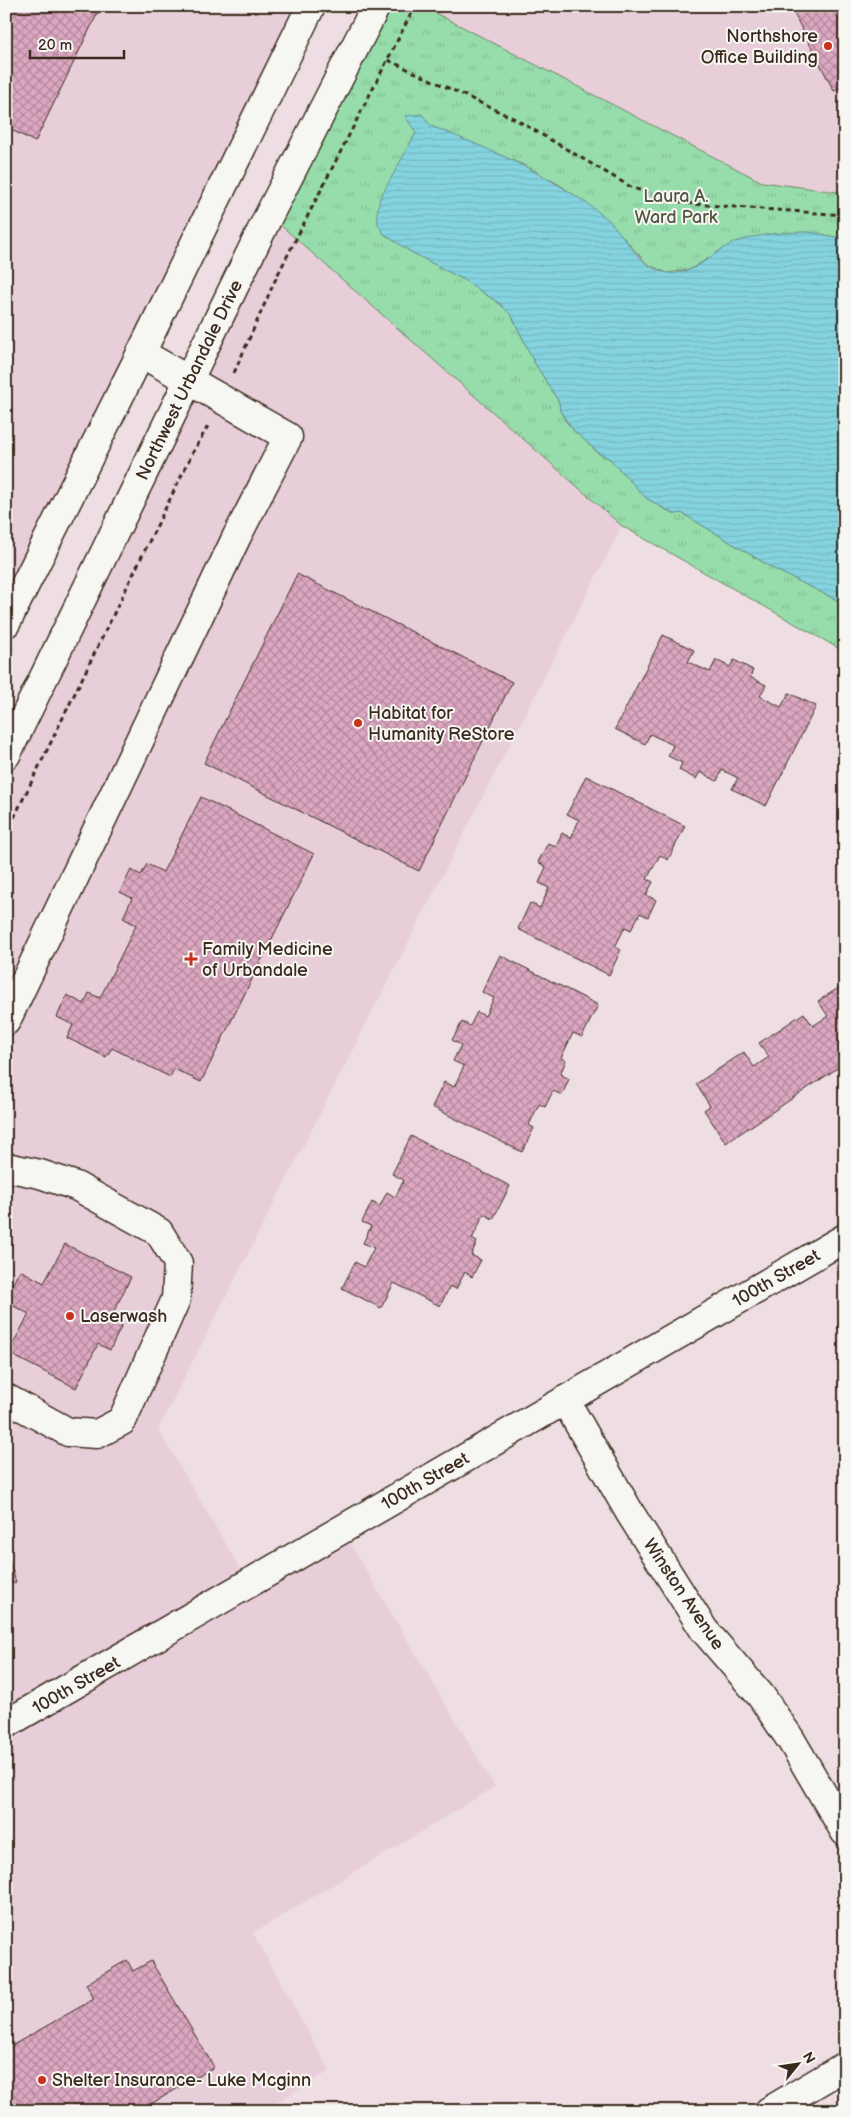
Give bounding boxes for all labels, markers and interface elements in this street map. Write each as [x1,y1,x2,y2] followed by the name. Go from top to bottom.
[701,26,818,68] place label: Northshore Office Building
[30,28,124,60] scale bar
[38,36,72,55] text: 20 m
[822,40,834,52] marker: Northshore Office Building
[635,186,718,228] park label: Laura A. Ward Park
[132,276,247,484] street label: Northwest Urbandale Drive
[368,703,515,745] place label: Habitat for Humanity ReStore
[352,717,364,729] marker: Habitat for Humanity ReStore
[202,939,333,981] place label: Family Medicine of Urbandale
[184,952,198,966] marker: Family Medicine of Urbandale
[729,1245,824,1312] street label: 100th Street
[80,1306,167,1327] place label: Laserwash
[64,1310,76,1322] marker: Laserwash
[378,1448,473,1515] street label: 100th Street
[639,1535,729,1654] street label: Winston Avenue
[29,1652,124,1719] street label: 100th Street
[774,2040,824,2090] north arrow
[799,2049,819,2067] text: N
[52,2070,311,2091] place label: Shelter Insurance- Luke Mcginn
[36,2074,48,2086] marker: Shelter Insurance- Luke Mcginn

